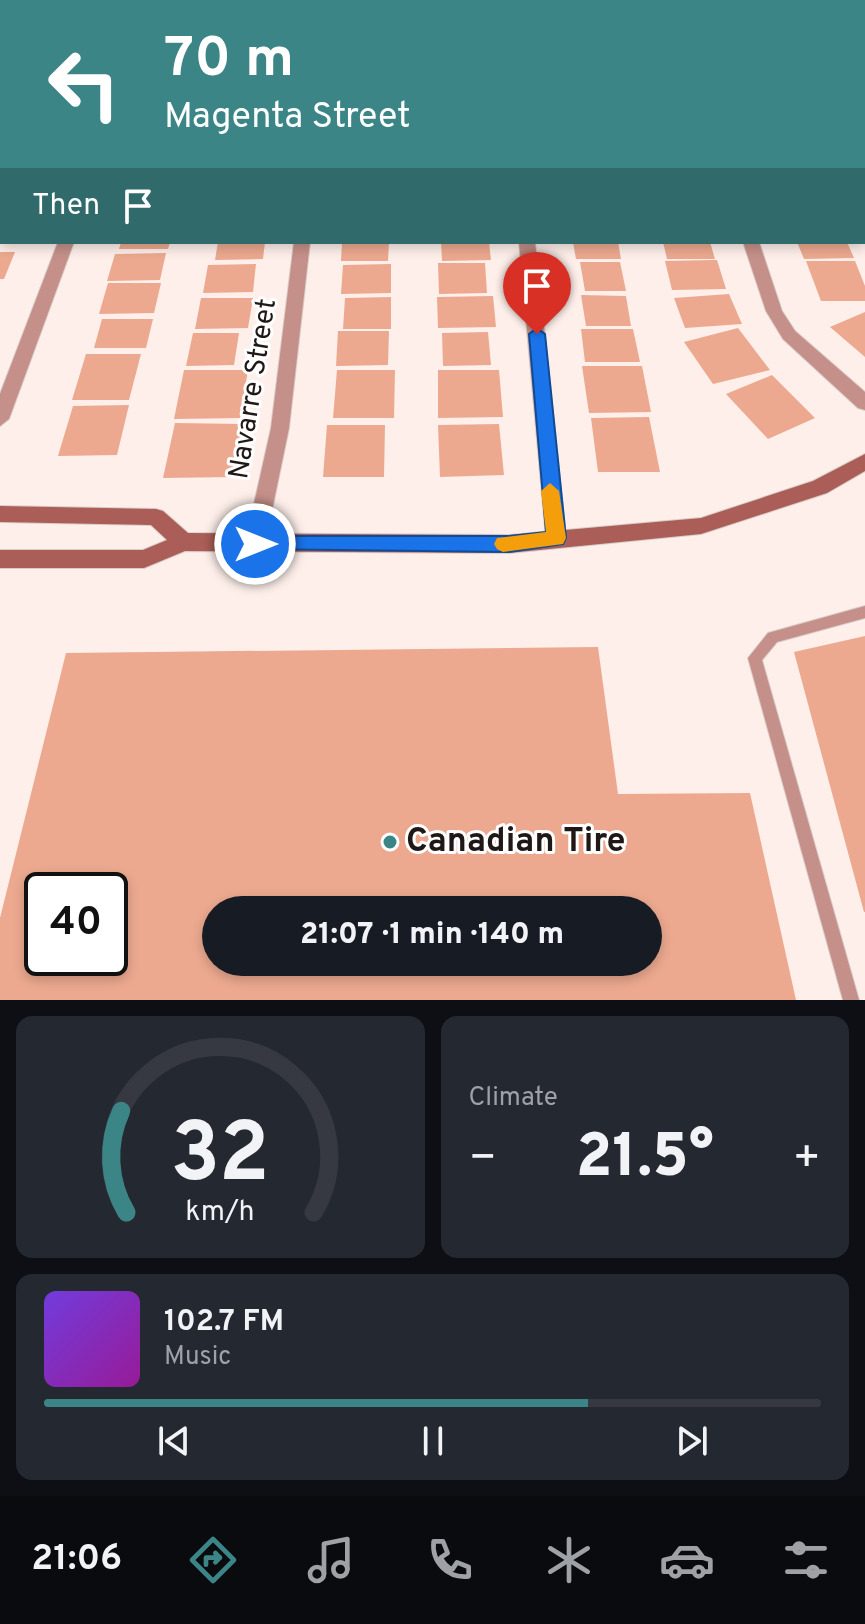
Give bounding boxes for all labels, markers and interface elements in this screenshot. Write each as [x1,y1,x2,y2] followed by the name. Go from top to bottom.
[164,26,294,96] text: 70 m
[32,32,136,136] icon: left
[164,95,411,141] text: Magenta Street
[116,184,160,228] icon: arrive
[32,188,100,225] text: Then
[503,252,571,334] pin
[515,264,559,308] icon: arrive
[222,296,286,482] street label: Navarre Street
[213,502,297,586] position arrow
[406,821,626,864] place label: Canadian Tire
[381,833,399,851] marker: Canadian Tire
[24,872,128,976] speed limit sign: 40
[300,917,564,954] text: 21:07 · 1 min · 140 m
[469,1082,558,1115] text: Climate
[171,1106,270,1211] text: 32
[576,1122,714,1198] text: 21.5°
[469,1132,497,1188] text: −
[793,1132,821,1188] text: +
[186,1195,255,1231] text: km/h
[164,1304,284,1341] text: 102.7 FM
[164,1341,231,1374] text: Music
[152,1419,196,1463] icon: previous
[411,1419,455,1463] icon: pause
[670,1419,714,1463] icon: next
[185,1532,241,1588] icon: directions
[303,1532,359,1588] icon: music
[422,1532,478,1588] icon: phone
[541,1532,597,1588] icon: climate
[659,1532,715,1588] icon: car
[778,1532,834,1588] icon: filters
[31,1537,122,1583] text: 21:06

